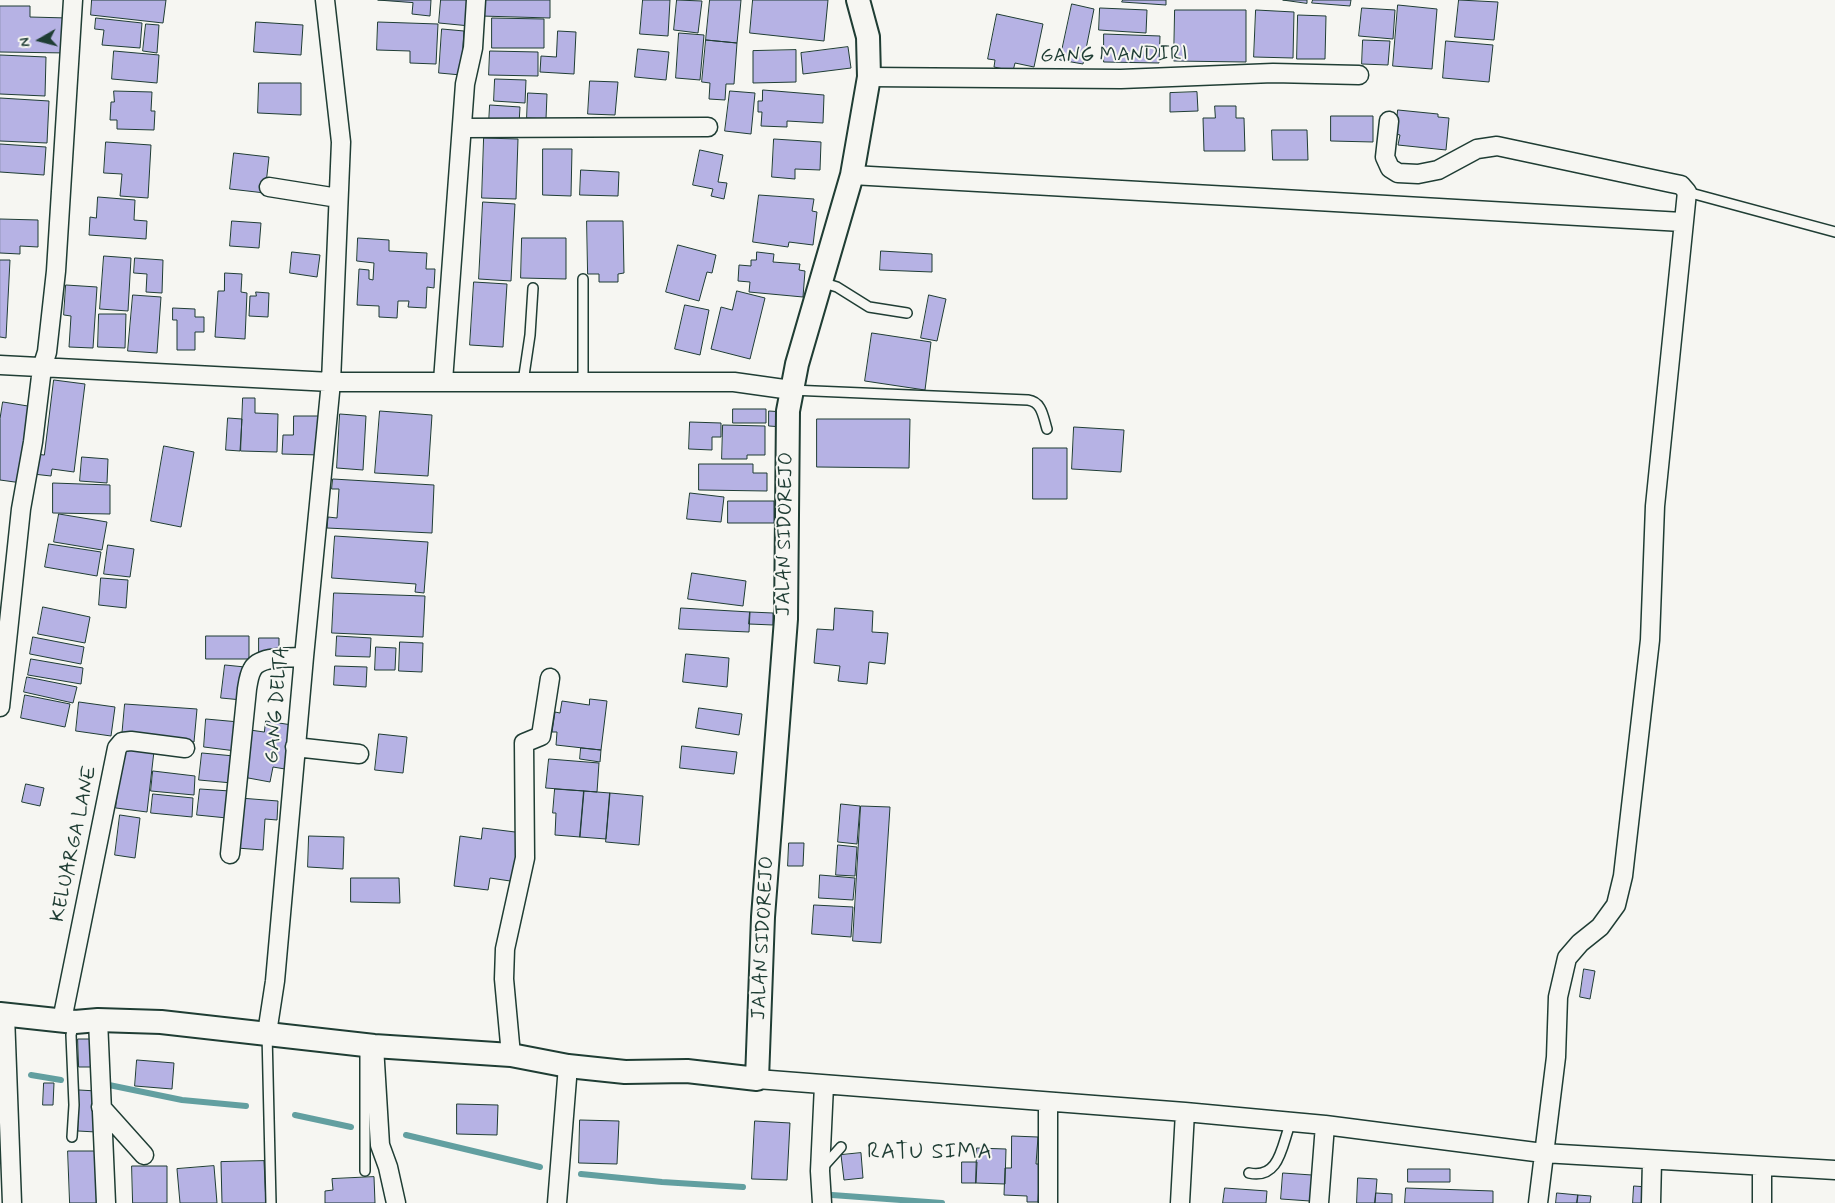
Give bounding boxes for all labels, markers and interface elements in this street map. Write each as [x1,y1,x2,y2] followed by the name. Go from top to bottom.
[15,15,65,65] north arrow
[16,36,35,48] text: N
[1040,43,1188,69] street label: GANG MANDIRI
[773,452,799,616] street label: JALAN SIDOREJO
[261,645,295,765] street label: GANG DELTA
[47,764,103,924] street label: KELUARGA LANE
[748,855,780,1021] street label: JALAN SIDOREJO
[865,1140,995,1166] district label: RATU SIMA

